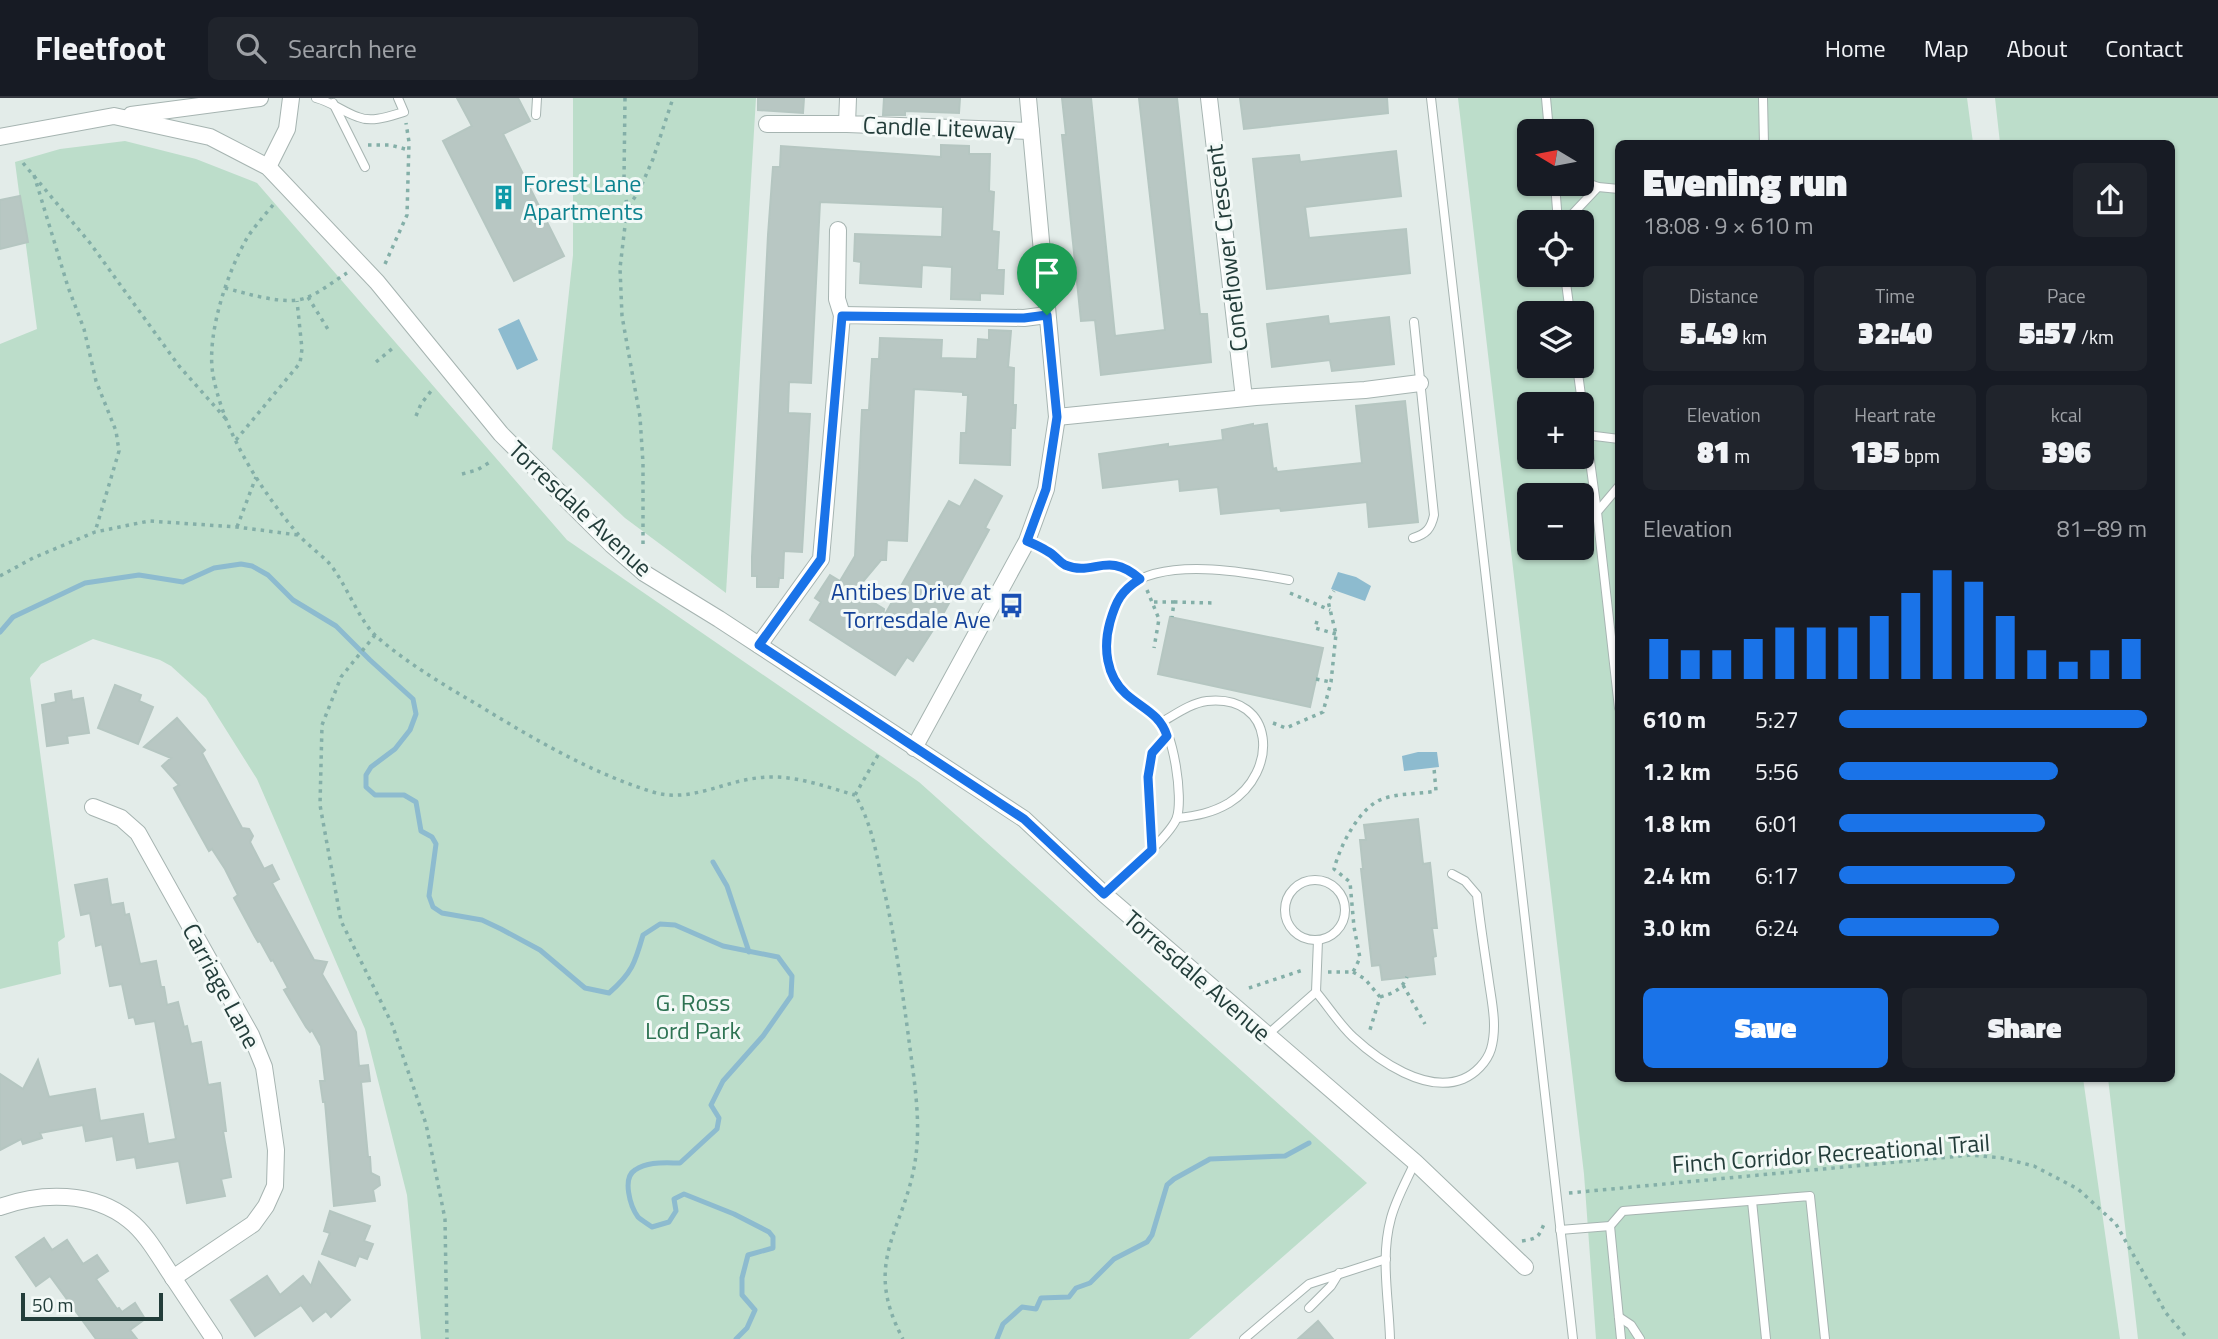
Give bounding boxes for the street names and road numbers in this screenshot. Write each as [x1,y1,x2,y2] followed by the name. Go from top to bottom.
[862,106,1016,148] street label: Candle Liteway
[1195,142,1257,354] street label: Coneflower Crescent
[501,432,661,585] street label: Torresdale Avenue
[1116,901,1279,1050] street label: Torresdale Avenue
[174,916,270,1055] street label: Carriage Lane
[1671,1124,1991,1182] street label: Finch Corridor Recreational Trail

